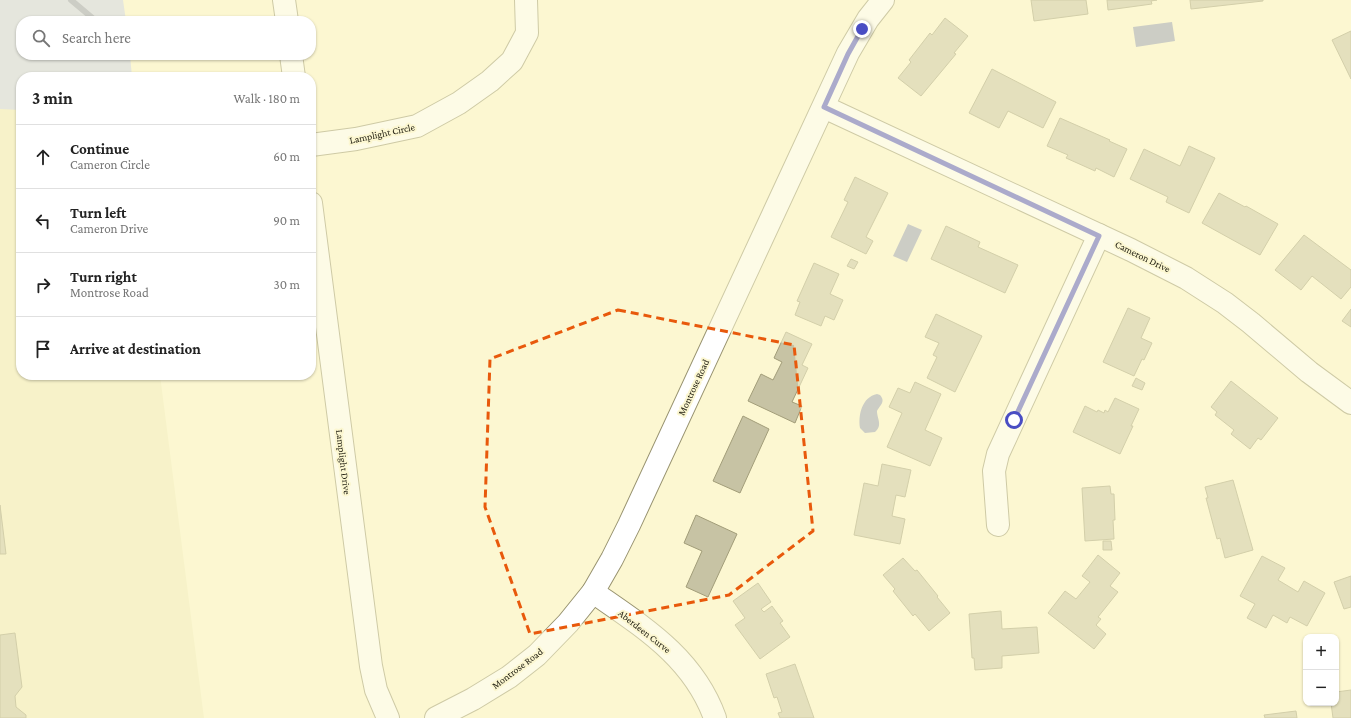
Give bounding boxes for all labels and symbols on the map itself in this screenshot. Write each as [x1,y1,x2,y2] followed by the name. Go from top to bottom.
[853,20,871,38] route end
[348,121,416,146] street label: Lamplight Circle
[1113,238,1173,275] street label: Cameron Drive
[676,357,712,417] street label: Montrose Road
[1005,411,1023,429] route start
[334,429,353,496] street label: Lamplight Drive
[616,608,674,656] street label: Aberdeen Curve
[490,645,545,691] street label: Montrose Road

